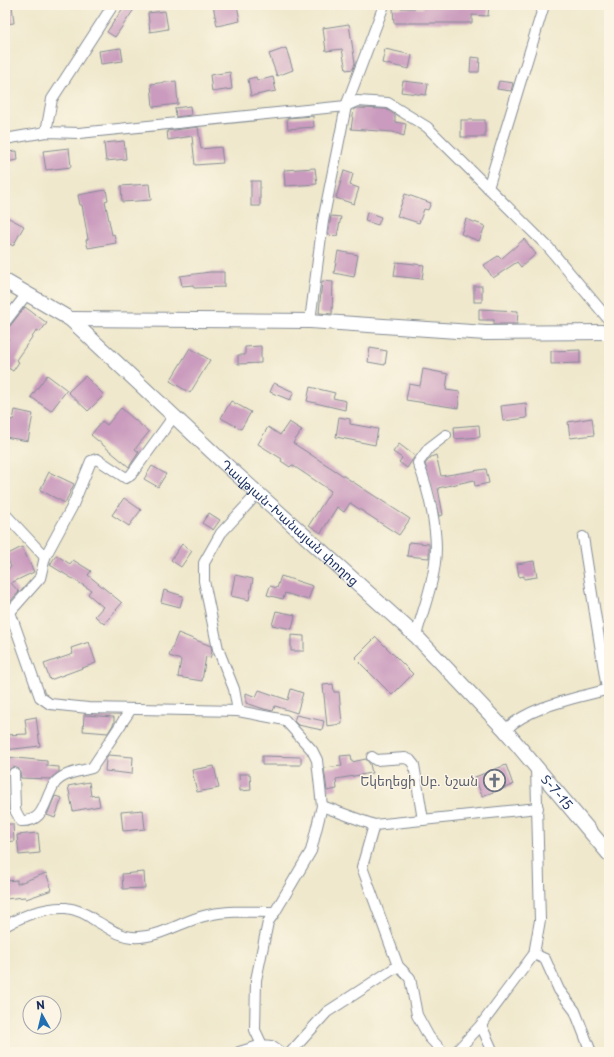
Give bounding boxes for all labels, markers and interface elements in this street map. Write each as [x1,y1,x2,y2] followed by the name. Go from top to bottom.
[217,455,364,590] street label: Դավթյան-Խանայան փողոց
[481,768,507,794] church icon: Եկեղեցի Սբ. Նշան
[537,770,578,813] street label: Տ-7-15
[360,771,478,790] place label: Եկեղեցի Սբ. Նշան
[22,995,62,1035] north arrow
[35,996,46,1014] text: N

